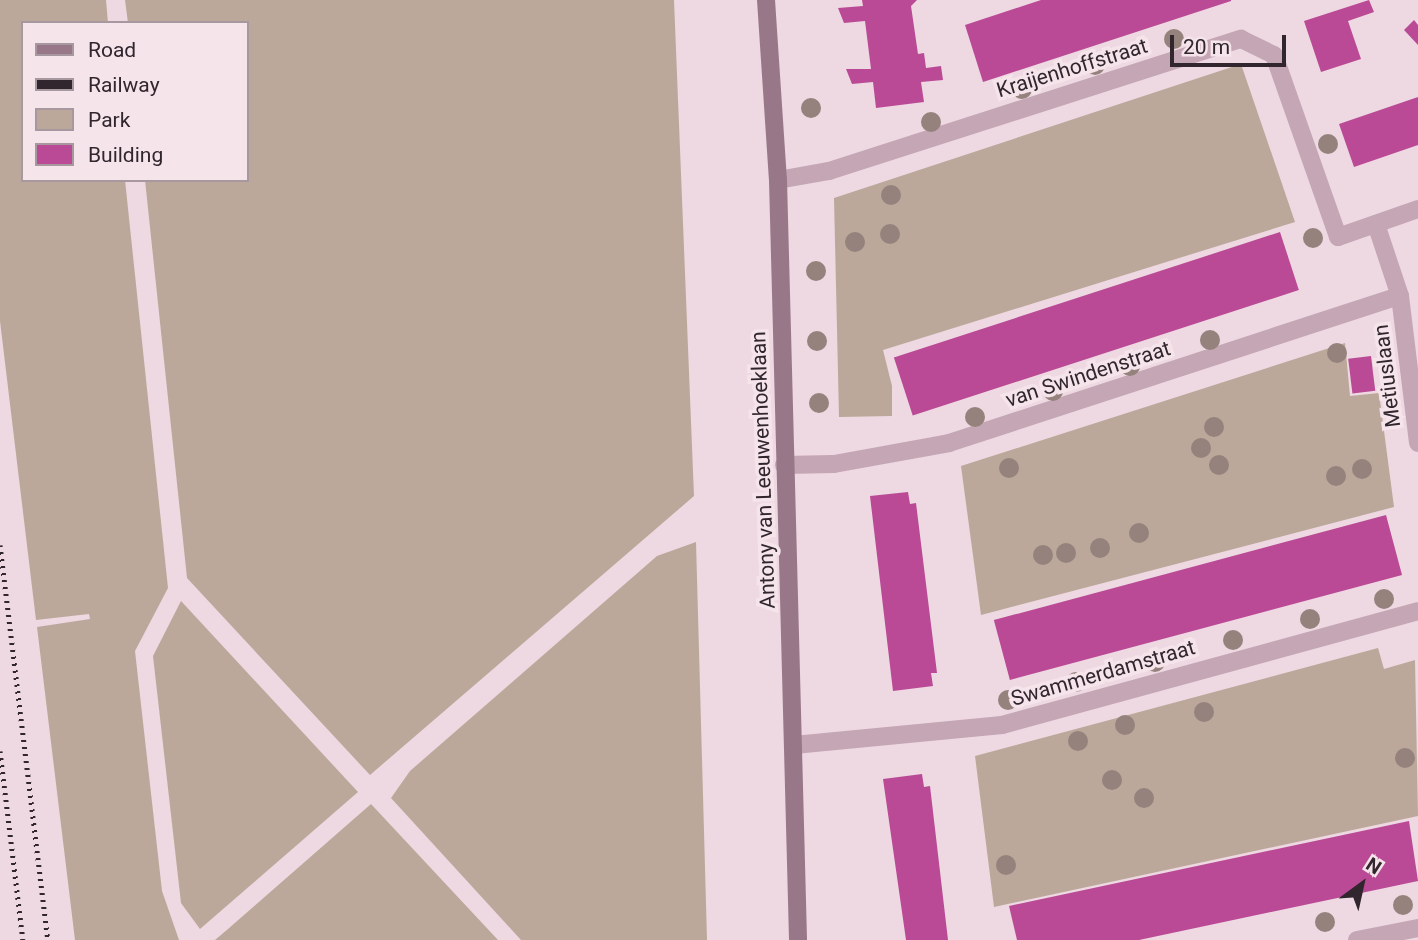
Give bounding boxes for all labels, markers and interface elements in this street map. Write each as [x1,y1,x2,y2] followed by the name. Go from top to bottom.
[21,21,248,182] legend
[1173,21,1288,65] scale bar
[994,33,1150,103] street label: Kraijenhoffstraat
[1183,35,1230,59] text: 20 m
[88,38,136,62] text: Road
[88,73,160,97] text: Railway
[88,108,130,132] text: Park
[88,143,163,167] text: Building
[1368,323,1406,429] street label: Metiuslaan
[746,331,780,609] street label: Antony van Leeuwenhoeklaan
[1002,335,1174,413] street label: van Swindenstraat
[1008,635,1198,711] street label: Swammerdamstraat
[1327,849,1397,919] north arrow
[1362,853,1386,879] text: N

